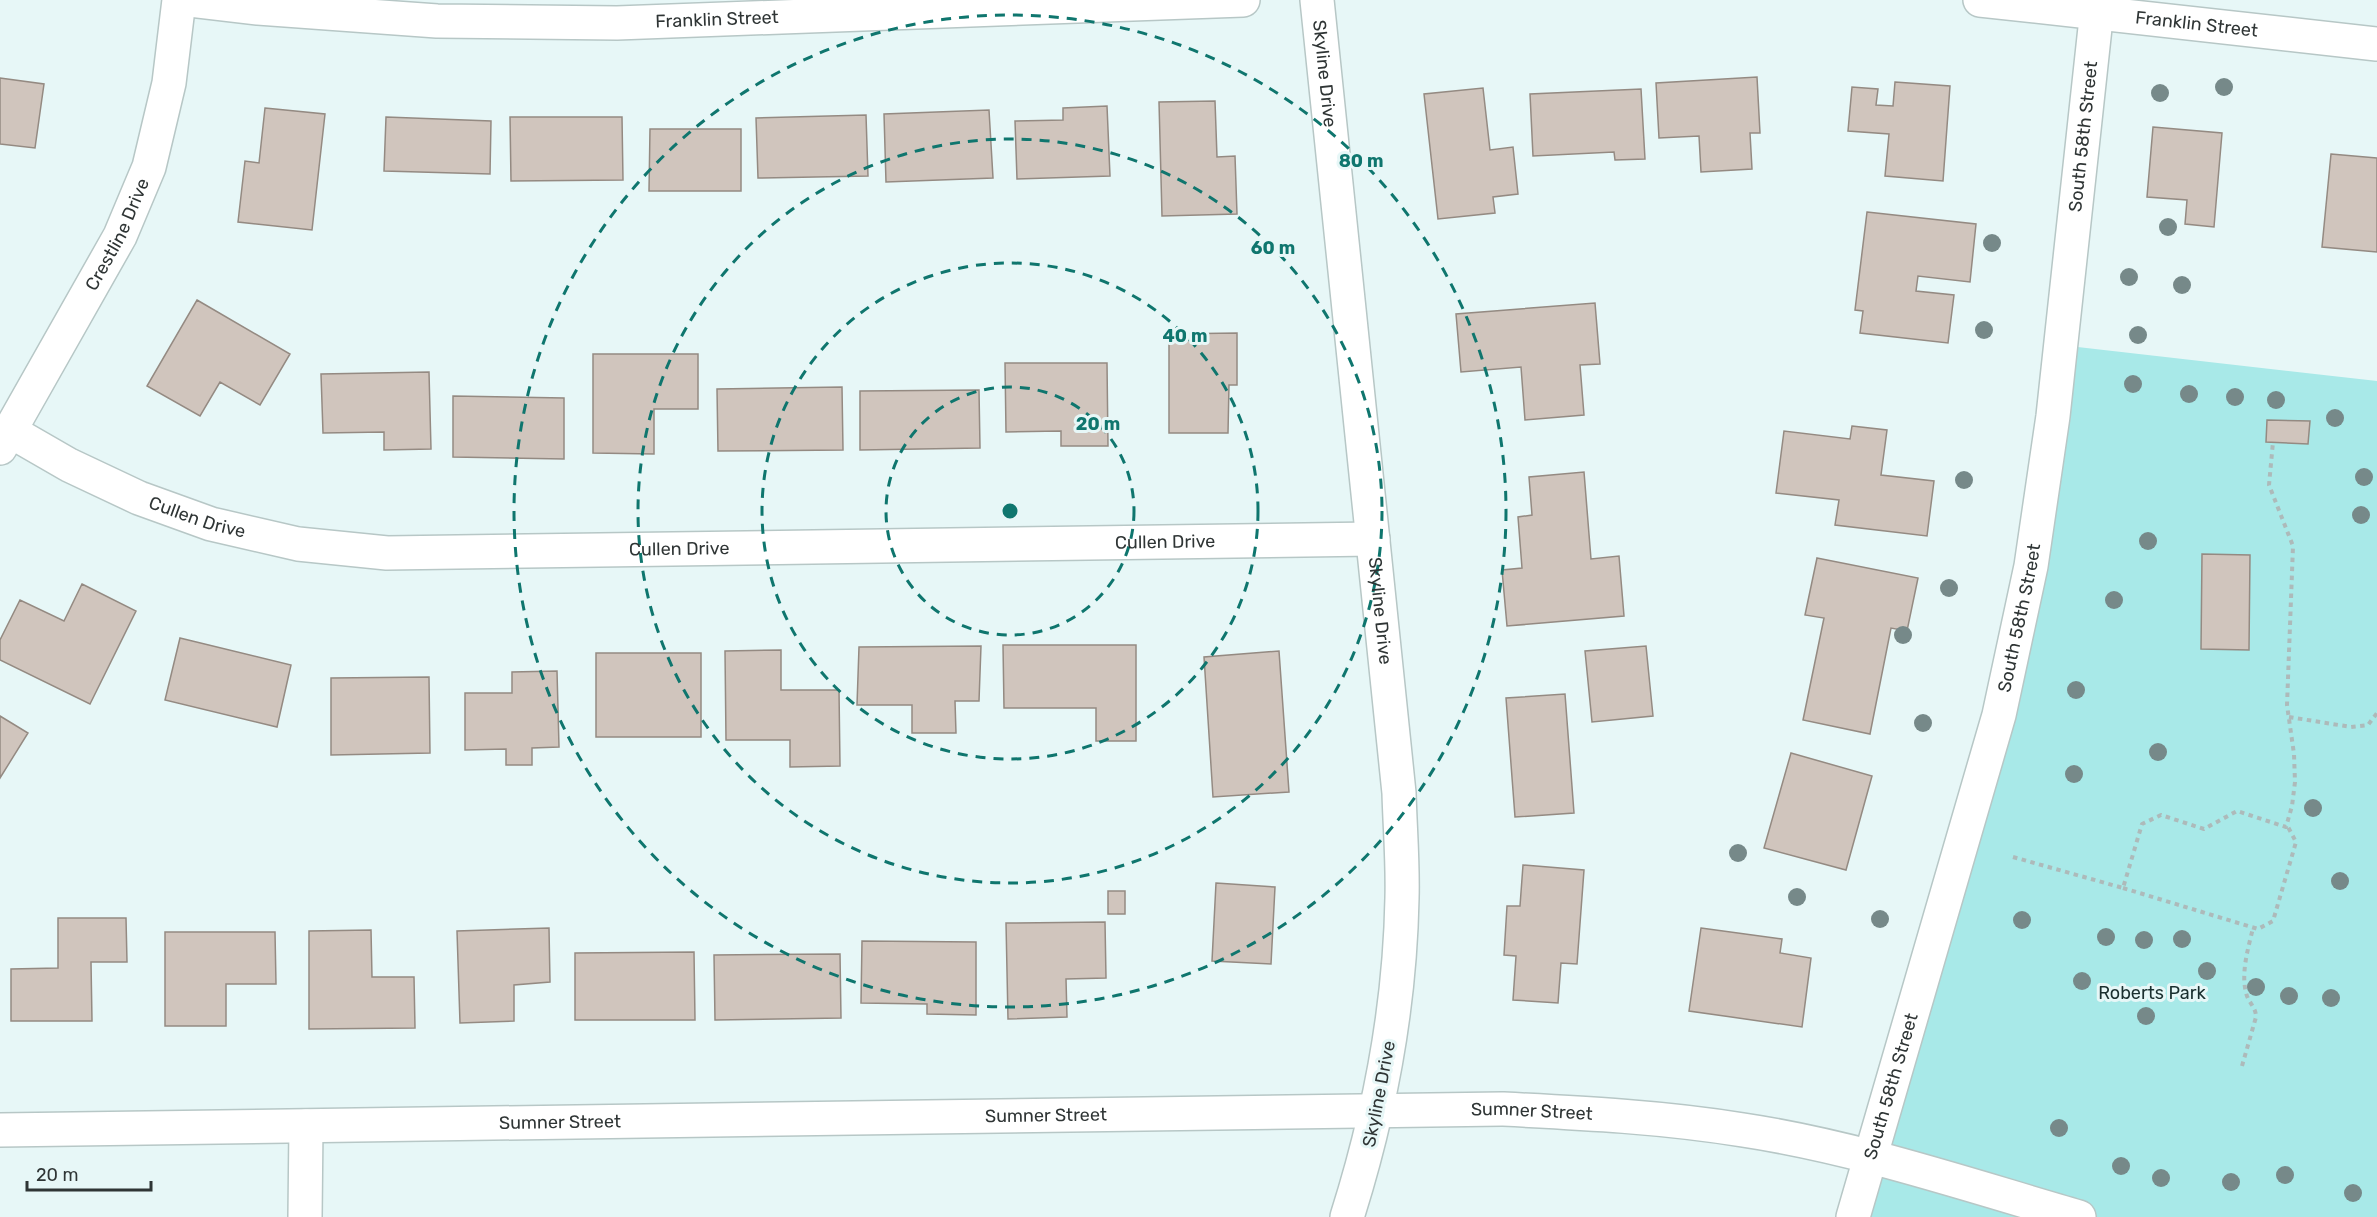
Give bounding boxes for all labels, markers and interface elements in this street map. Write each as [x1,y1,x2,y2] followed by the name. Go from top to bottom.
[655,6,779,33] street label: Franklin Street
[2134,6,2259,42] street label: Franklin Street
[1308,19,1341,128] street label: Skyline Drive
[2064,60,2102,213] street label: South 58th Street
[1339,150,1383,172] text: 80 m
[80,175,154,294] street label: Crestline Drive
[1251,237,1295,259] text: 60 m
[1163,325,1207,347] text: 40 m
[1076,413,1120,435] text: 20 m
[146,492,248,543] street label: Cullen Drive
[1000,501,1020,521] centre of rings
[1115,530,1216,554] street label: Cullen Drive
[629,537,730,561] street label: Cullen Drive
[1993,542,2045,694] street label: South 58th Street
[1364,556,1397,666] street label: Skyline Drive
[2098,982,2207,1004] park label: Roberts Park
[1859,1011,1923,1162] street label: South 58th Street
[1358,1039,1400,1149] street label: Skyline Drive
[1471,1098,1593,1125] street label: Sumner Street
[985,1104,1107,1127] street label: Sumner Street
[499,1110,621,1134] street label: Sumner Street
[27,1154,152,1192] scale bar
[36,1164,78,1186] text: 20 m

